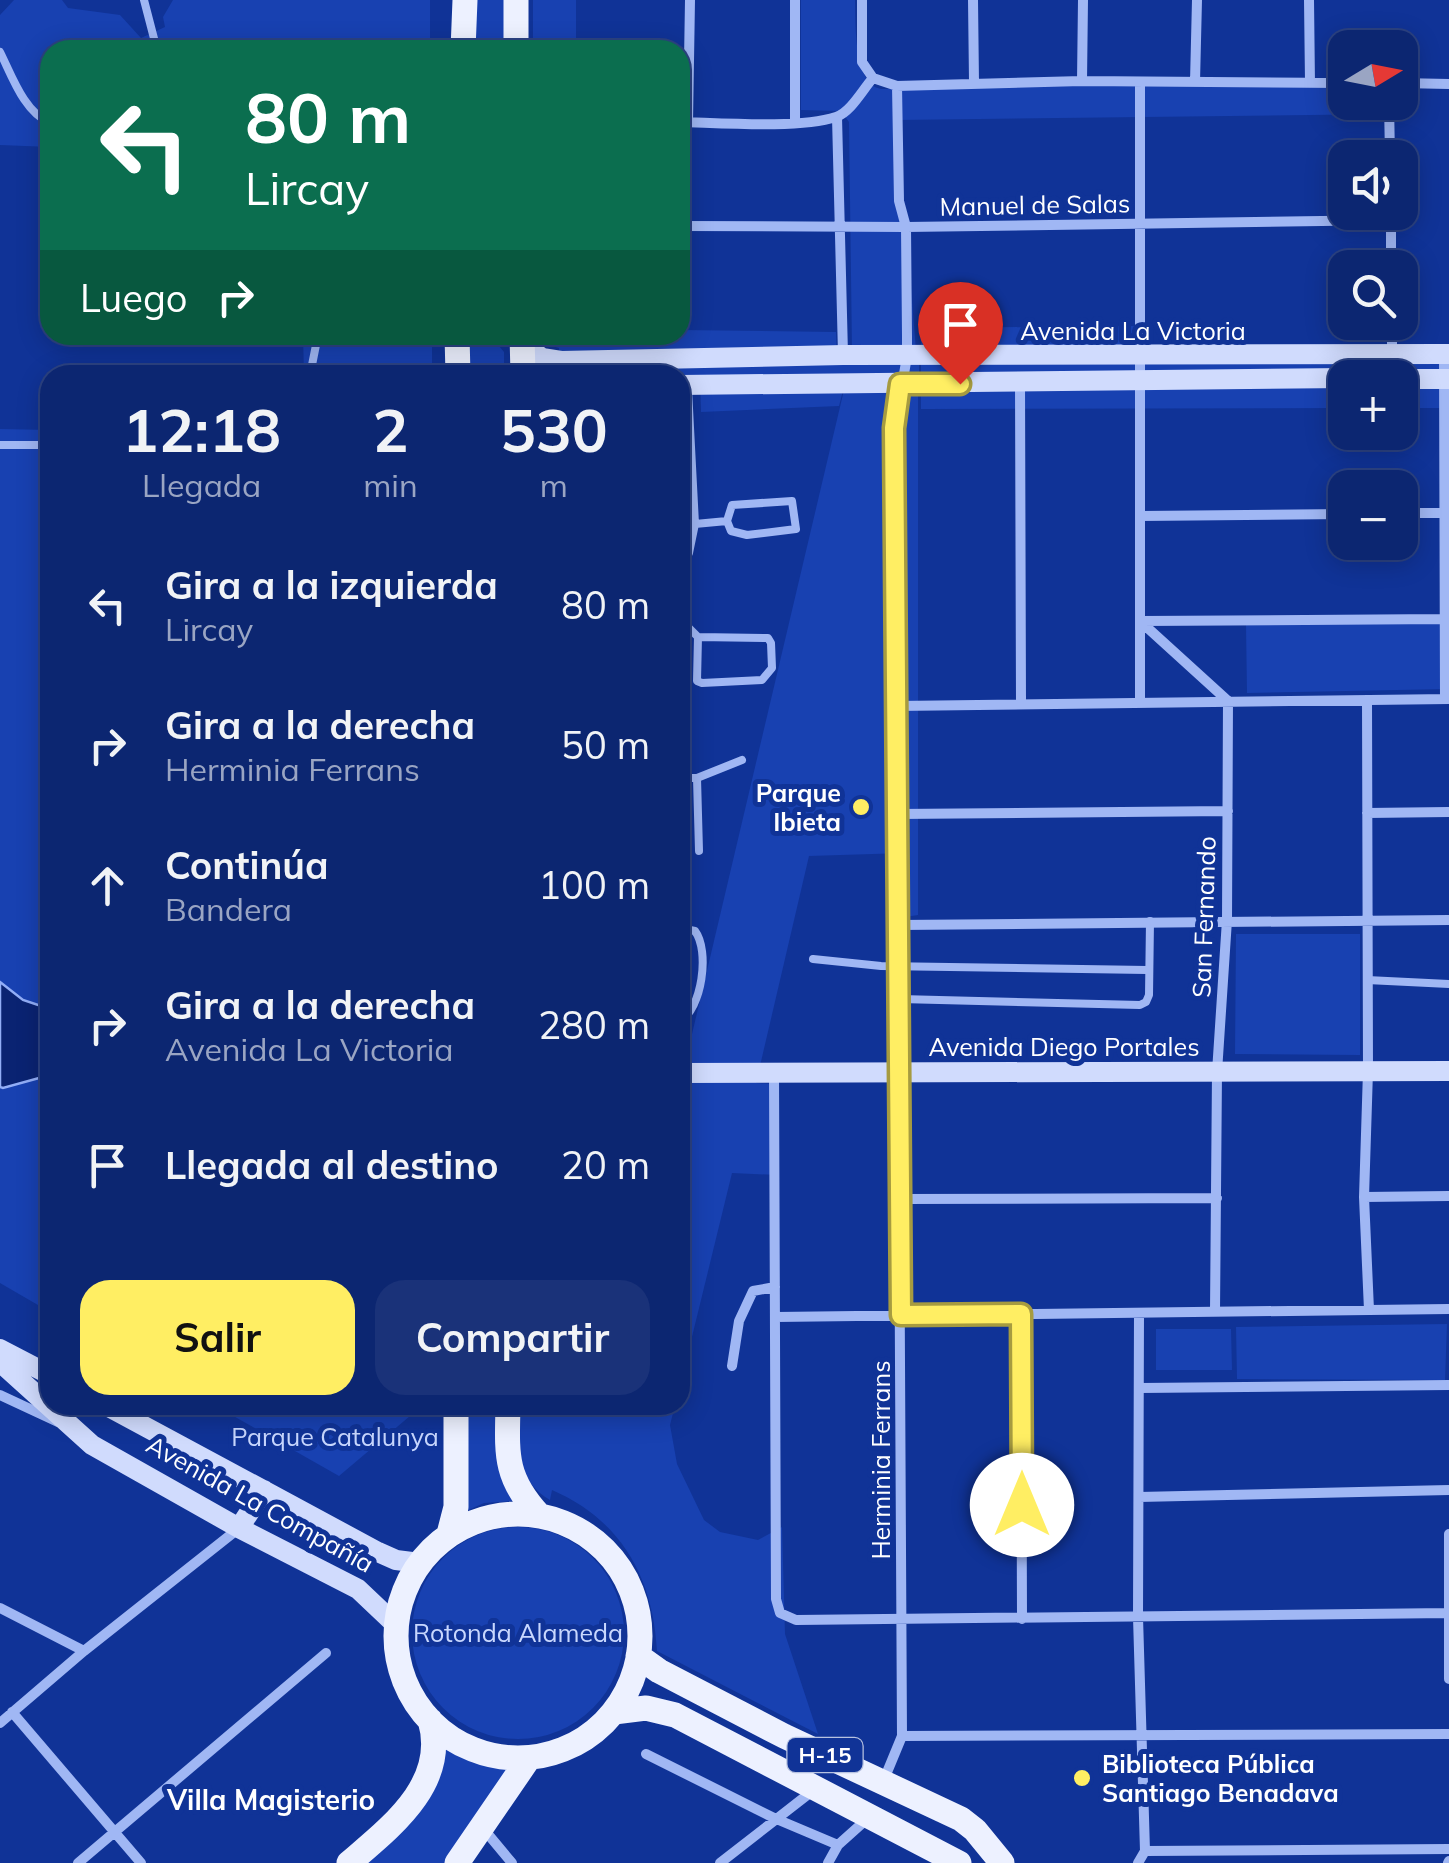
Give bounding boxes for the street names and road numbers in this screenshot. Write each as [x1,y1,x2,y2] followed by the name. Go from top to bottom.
[939,187,1131,222] street label: Manuel de Salas
[1020,315,1246,346] street label: Avenida La Victoria
[1185,836,1222,998] street label: San Fernando
[928,1031,1200,1062] street label: Avenida Diego Portales
[865,1360,896,1560] street label: Herminia Ferrans
[141,1428,379,1579] street label: Avenida La Compañía
[788,1738,862,1772] road number: H-15

